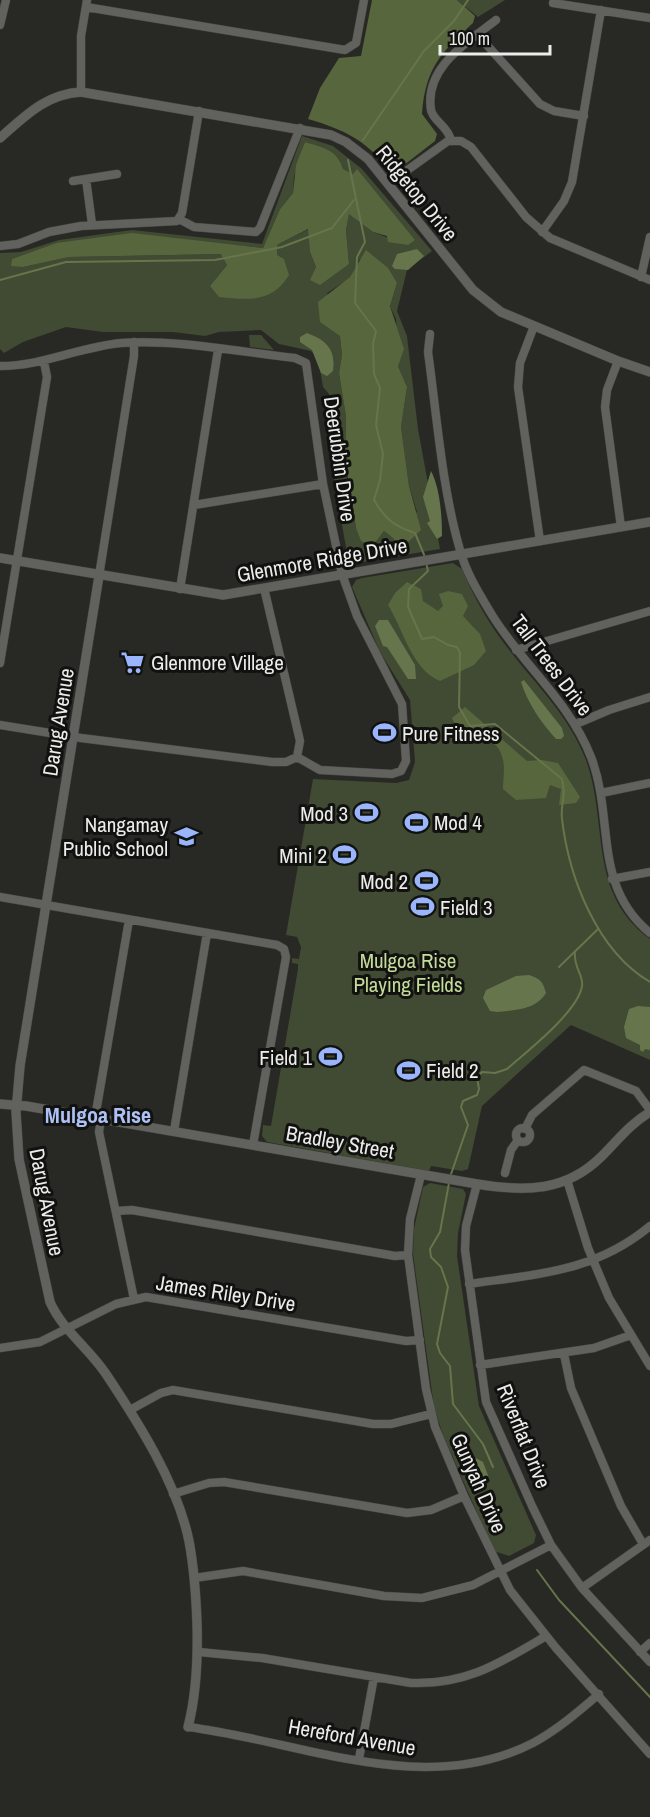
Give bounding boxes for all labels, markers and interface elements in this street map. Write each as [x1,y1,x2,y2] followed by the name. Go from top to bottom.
[440,18,550,56] scale bar
[449,26,490,51] text: 100 m
[369,139,465,247] street label: Ridgetop Drive
[317,394,363,524] street label: Deerubbin Drive
[235,531,409,589] street label: Glenmore Ridge Drive
[504,608,600,722] street label: Tall Trees Drive
[151,648,284,677] place label: Glenmore Village
[120,649,146,675] supermarket icon: Glenmore Village
[35,666,81,778] street label: Darug Avenue
[402,719,500,748] place label: Pure Fitness
[371,720,397,746] sports icon: Pure Fitness
[300,799,348,828] place label: Mod 3
[353,800,379,826] sports icon: Mod 3
[434,808,482,837] place label: Mod 4
[403,809,429,835] sports icon: Mod 4
[63,810,168,863] place label: Nangamay Public School
[173,823,199,849] school or university icon: Nangamay Public School
[279,841,327,870] place label: Mini 2
[332,842,358,868] sports icon: Mini 2
[360,867,408,896] place label: Mod 2
[413,868,439,894] sports icon: Mod 2
[440,893,493,922] place label: Field 3
[409,894,435,920] sports icon: Field 3
[353,946,463,999] park label: Mulgoa Rise Playing Fields
[259,1043,312,1072] place label: Field 1
[317,1044,343,1070] sports icon: Field 1
[426,1056,479,1085] place label: Field 2
[395,1057,421,1083] sports icon: Field 2
[45,1100,151,1130] district label: Mulgoa Rise
[284,1118,396,1166] street label: Bradley Street
[22,1146,72,1258] street label: Darug Avenue
[154,1268,298,1318] street label: James Riley Drive
[490,1380,558,1492] street label: Riverflat Drive
[444,1429,514,1537] street label: Gunyah Drive
[286,1712,418,1762] street label: Hereford Avenue

